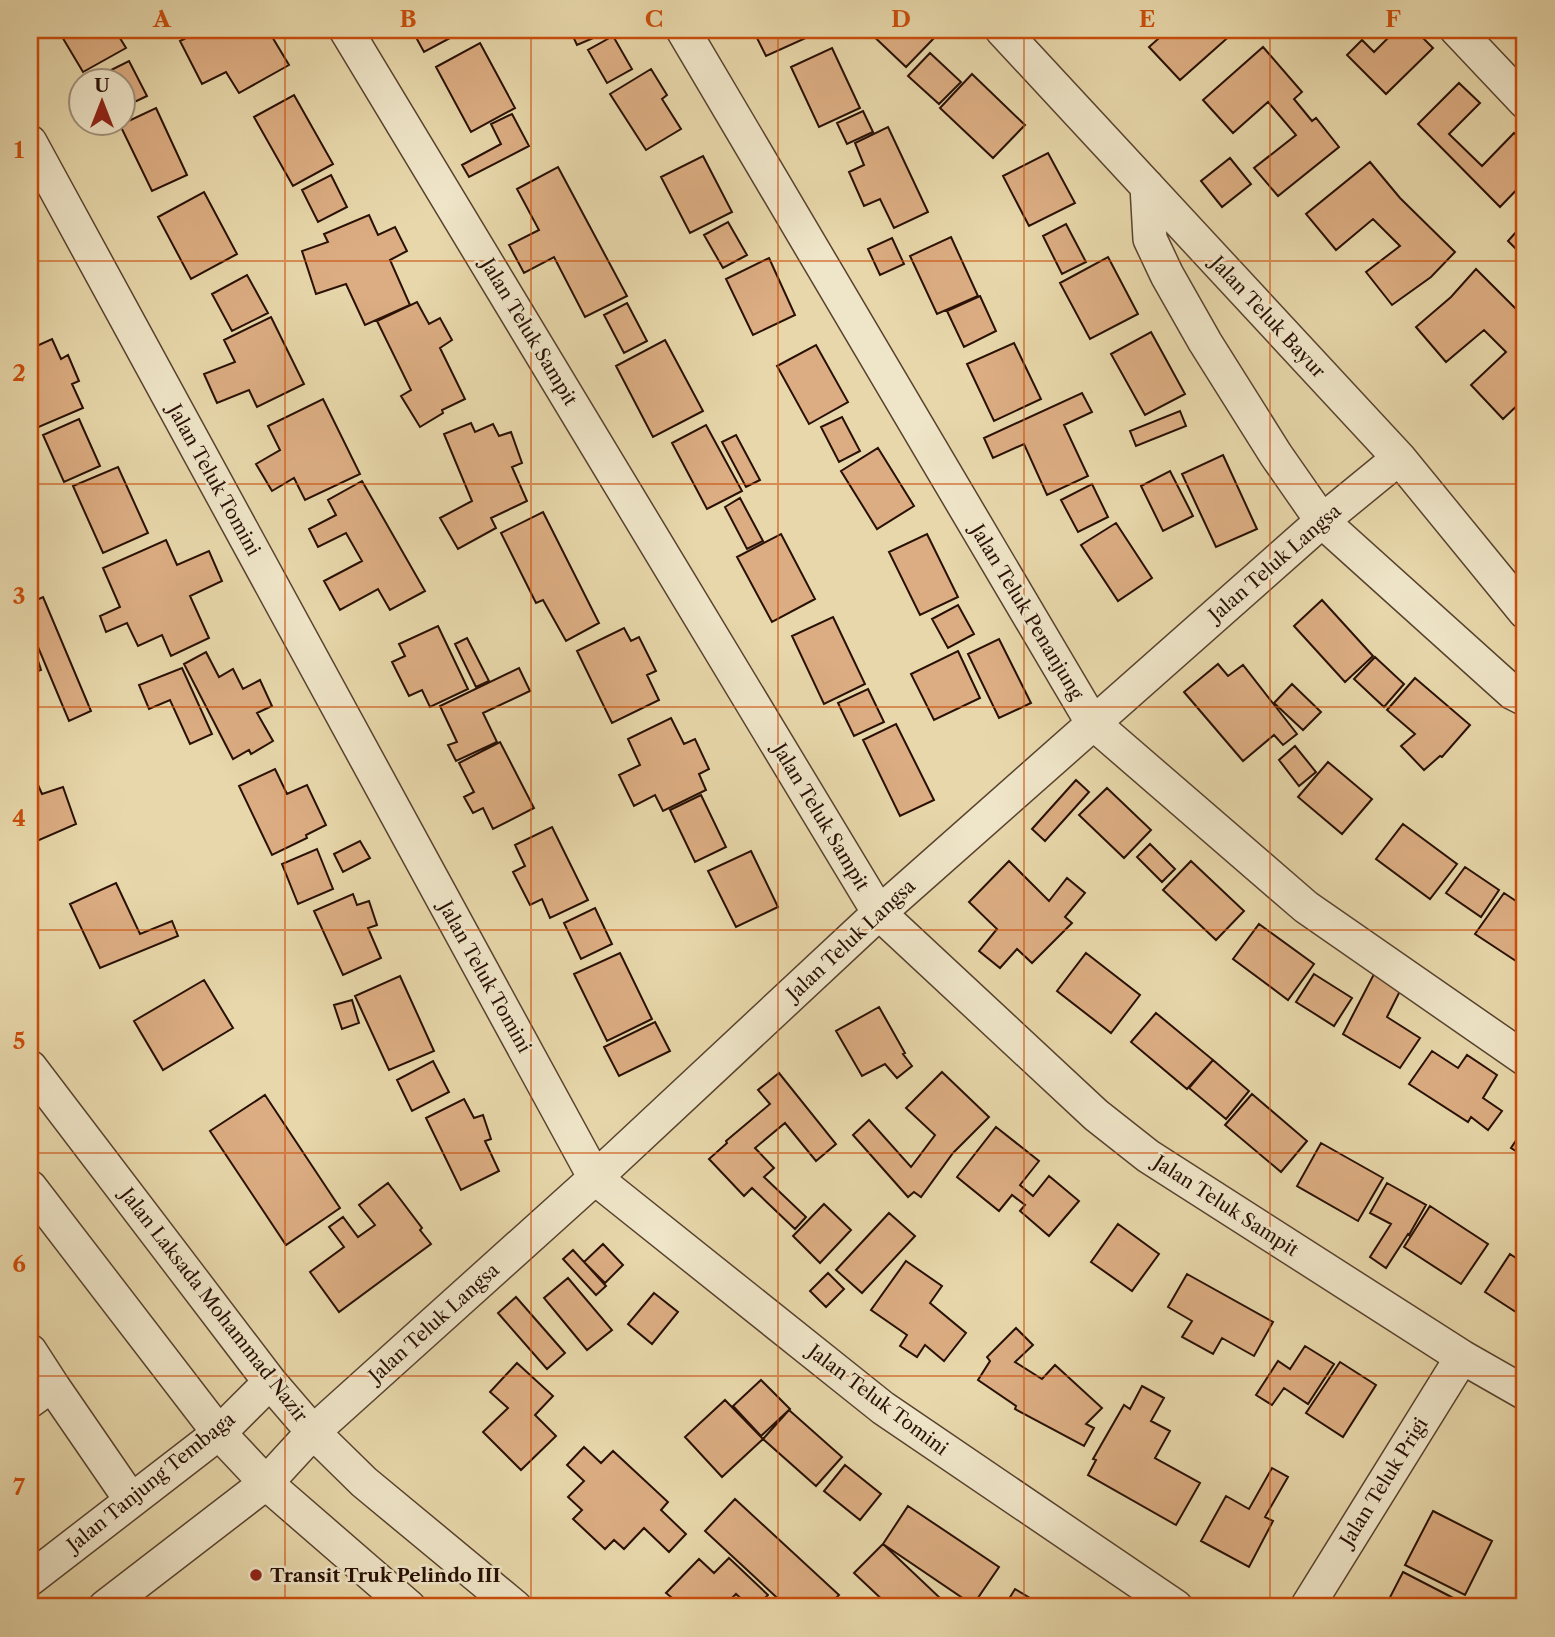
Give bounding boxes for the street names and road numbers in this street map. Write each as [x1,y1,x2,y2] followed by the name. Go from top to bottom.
[1204,249,1330,383] street label: Jalan Teluk Bayur
[474,252,582,410] street label: Jalan Teluk Sampit
[161,398,265,560] street label: Jalan Teluk Tomini
[1202,499,1346,629] street label: Jalan Teluk Langsa
[964,518,1089,705] street label: Jalan Teluk Penanjung
[766,737,874,895] street label: Jalan Teluk Sampit
[780,875,920,1008] street label: Jalan Teluk Langsa
[432,895,536,1057] street label: Jalan Teluk Tomini
[1147,1149,1303,1262] street label: Jalan Teluk Sampit
[114,1181,312,1427] street label: Jalan Laksada Mohammad Nazir
[362,1258,504,1390] street label: Jalan Teluk Langsa
[801,1338,953,1460] street label: Jalan Teluk Tomini
[60,1407,239,1559] street label: Jalan Tanjung Tembaga
[1334,1413,1433,1553] street label: Jalan Teluk Prigi

